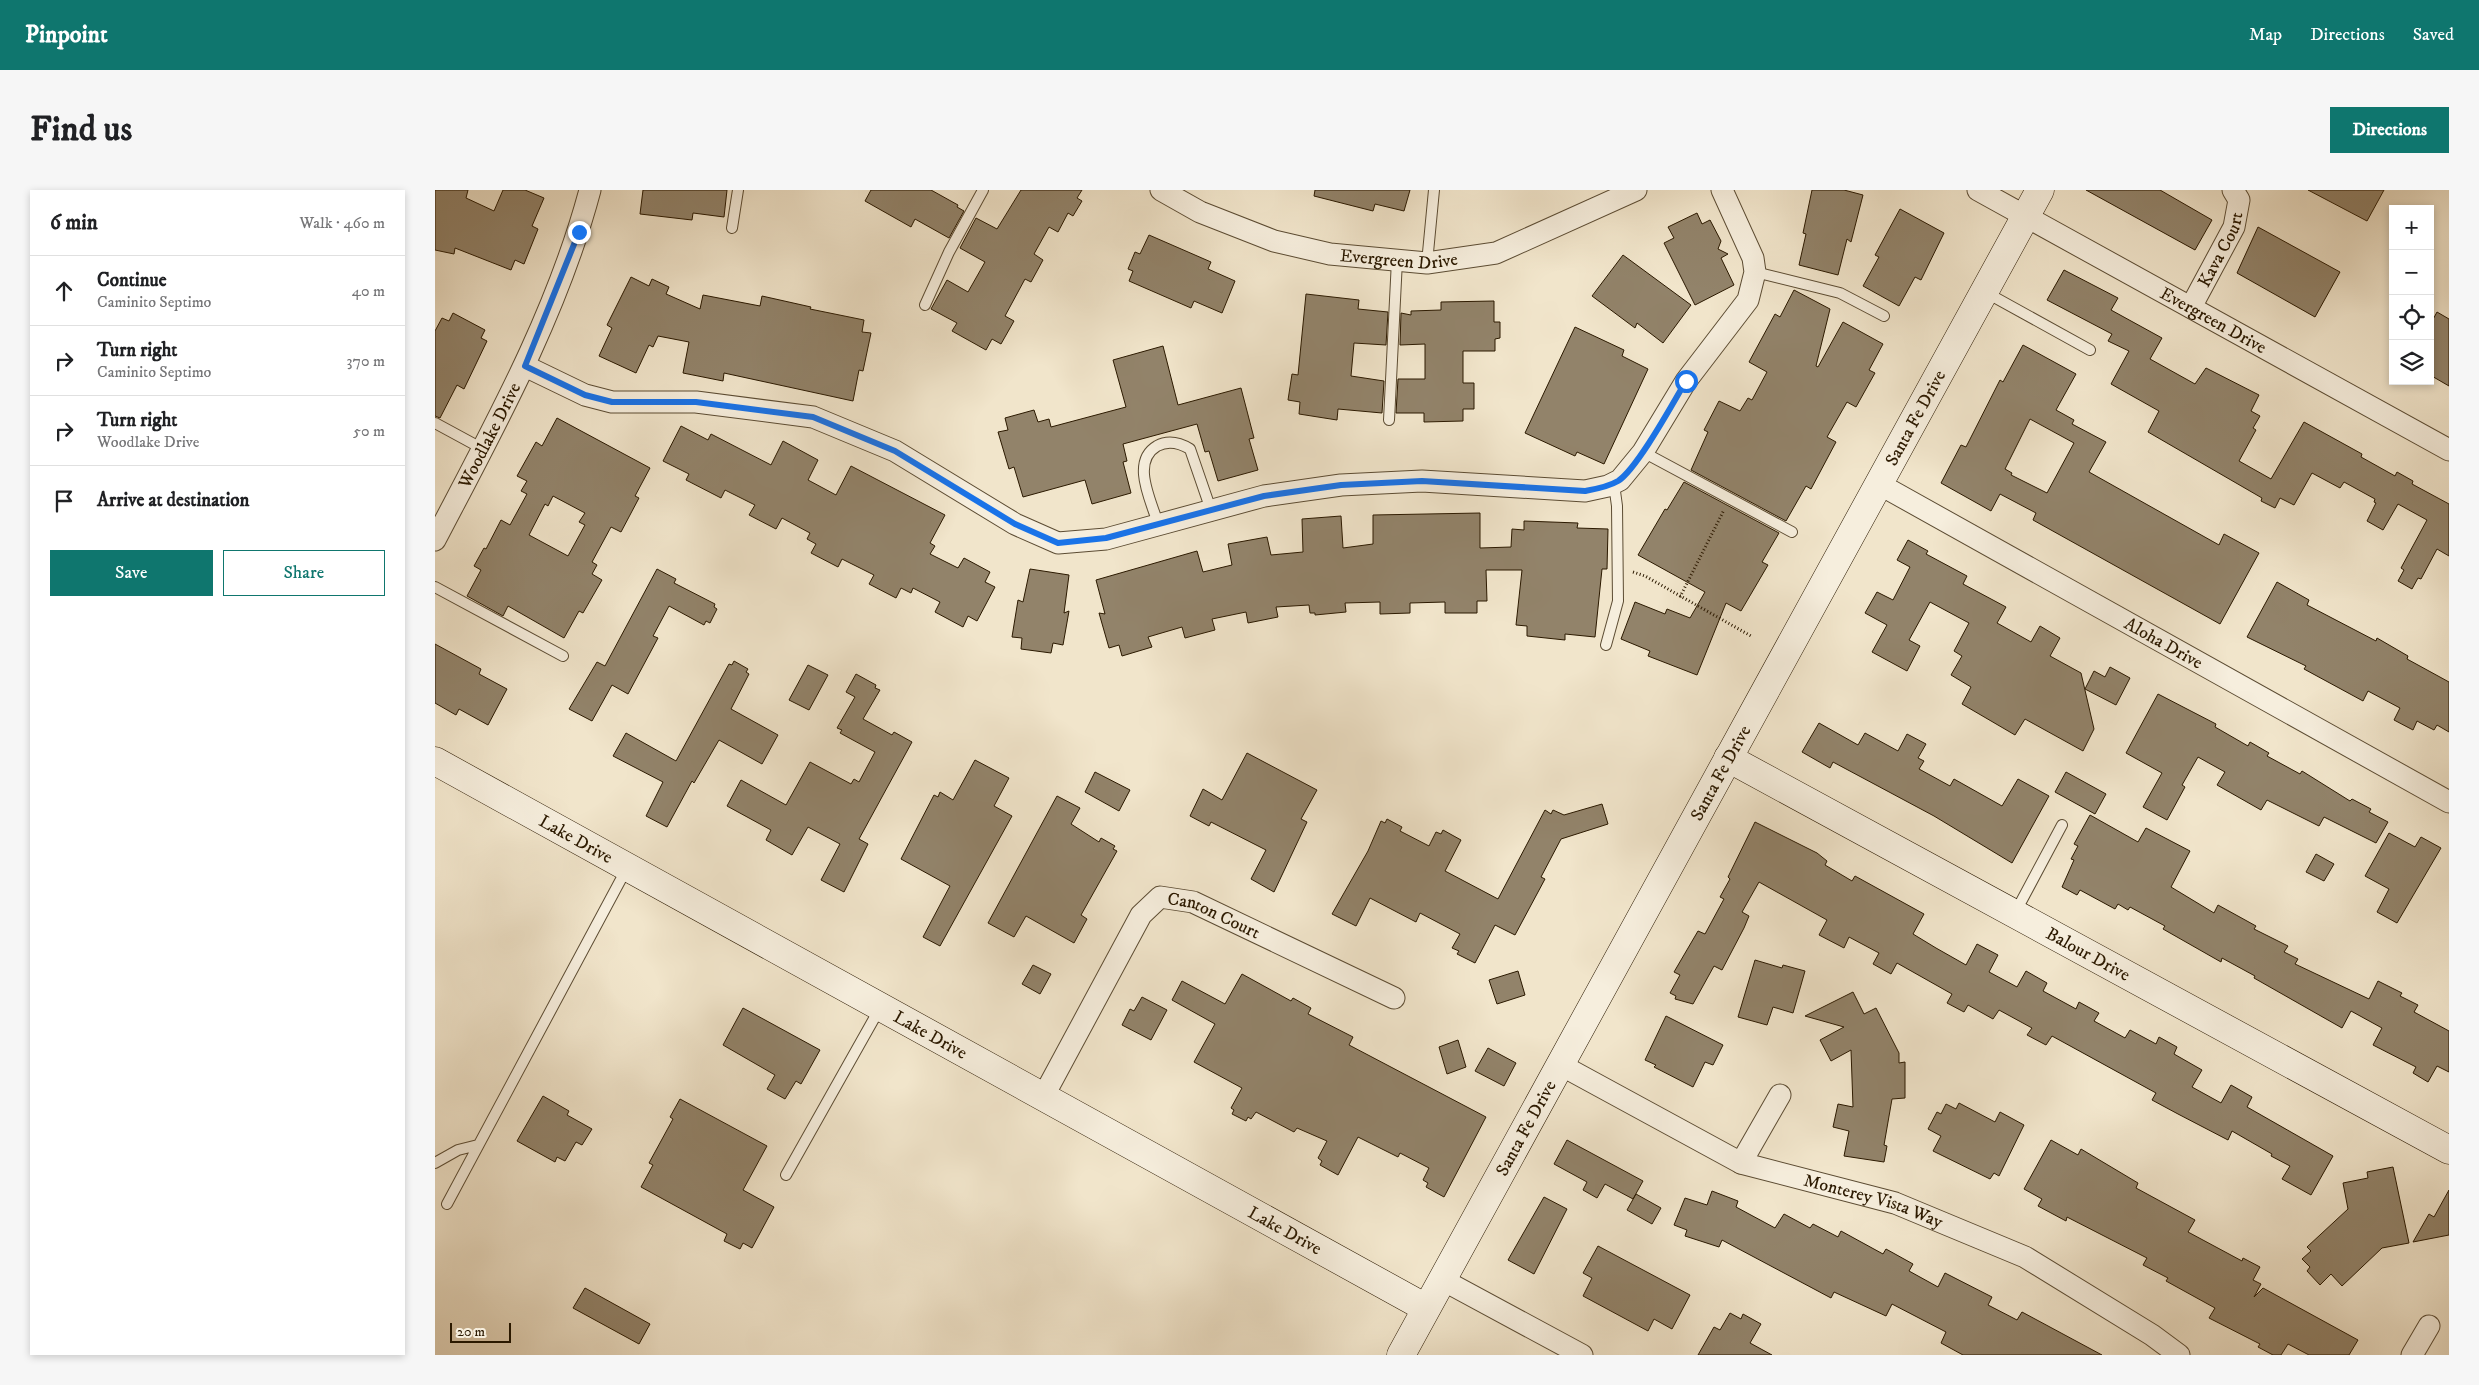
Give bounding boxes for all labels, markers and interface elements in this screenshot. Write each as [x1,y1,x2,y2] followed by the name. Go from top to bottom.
[25,20,108,50] text: Pinpoint
[2249,24,2282,46] text: Map
[2310,24,2385,46] text: Directions
[2413,24,2454,46] text: Saved
[2330,107,2449,153] button: Directions
[30,108,132,152] text: Find us
[2389,205,2434,385] map controls
[2389,205,2434,250] button: +
[50,210,98,236] text: 6 min
[2194,210,2249,291] street label: Kava Court
[299,213,385,233] text: Walk · 460 m
[568,221,591,244] route end
[1339,245,1459,275] street label: Evergreen Drive
[2389,250,2434,295] button: −
[97,269,167,292] text: Continue
[50,277,78,305] icon: ahead
[352,281,385,301] text: 40 m
[2156,283,2270,359] street label: Evergreen Drive
[97,292,211,312] text: Caminito Septimo
[2389,295,2434,340] button: locate
[97,339,177,362] text: Turn right
[2389,340,2434,385] button: layers
[50,347,78,375] icon: right
[347,351,385,371] text: 370 m
[97,362,211,382] text: Caminito Septimo
[1881,367,1951,470] street label: Santa Fe Drive
[1675,370,1698,393] route start
[454,379,526,493] street label: Woodlake Drive
[97,409,177,432] text: Turn right
[50,417,78,445] icon: right
[353,421,385,441] text: 50 m
[97,432,199,452] text: Woodlake Drive
[50,487,78,515] icon: arrive
[97,489,249,512] text: Arrive at destination
[50,550,213,596] button: Save
[223,550,385,596] button: Share
[2120,613,2206,674] street label: Aloha Drive
[1686,722,1756,825] street label: Santa Fe Drive
[535,811,616,869] street label: Lake Drive
[1166,888,1263,944] street label: Canton Court
[2042,923,2134,986] street label: Balour Drive
[889,1006,971,1065] street label: Lake Drive
[1491,1077,1561,1180] street label: Santa Fe Drive
[1801,1170,1946,1234] street label: Monterey Vista Way
[1244,1202,1325,1260] street label: Lake Drive
[450,1320,511,1343] scale bar
[457,1323,485,1341] text: 20 m

